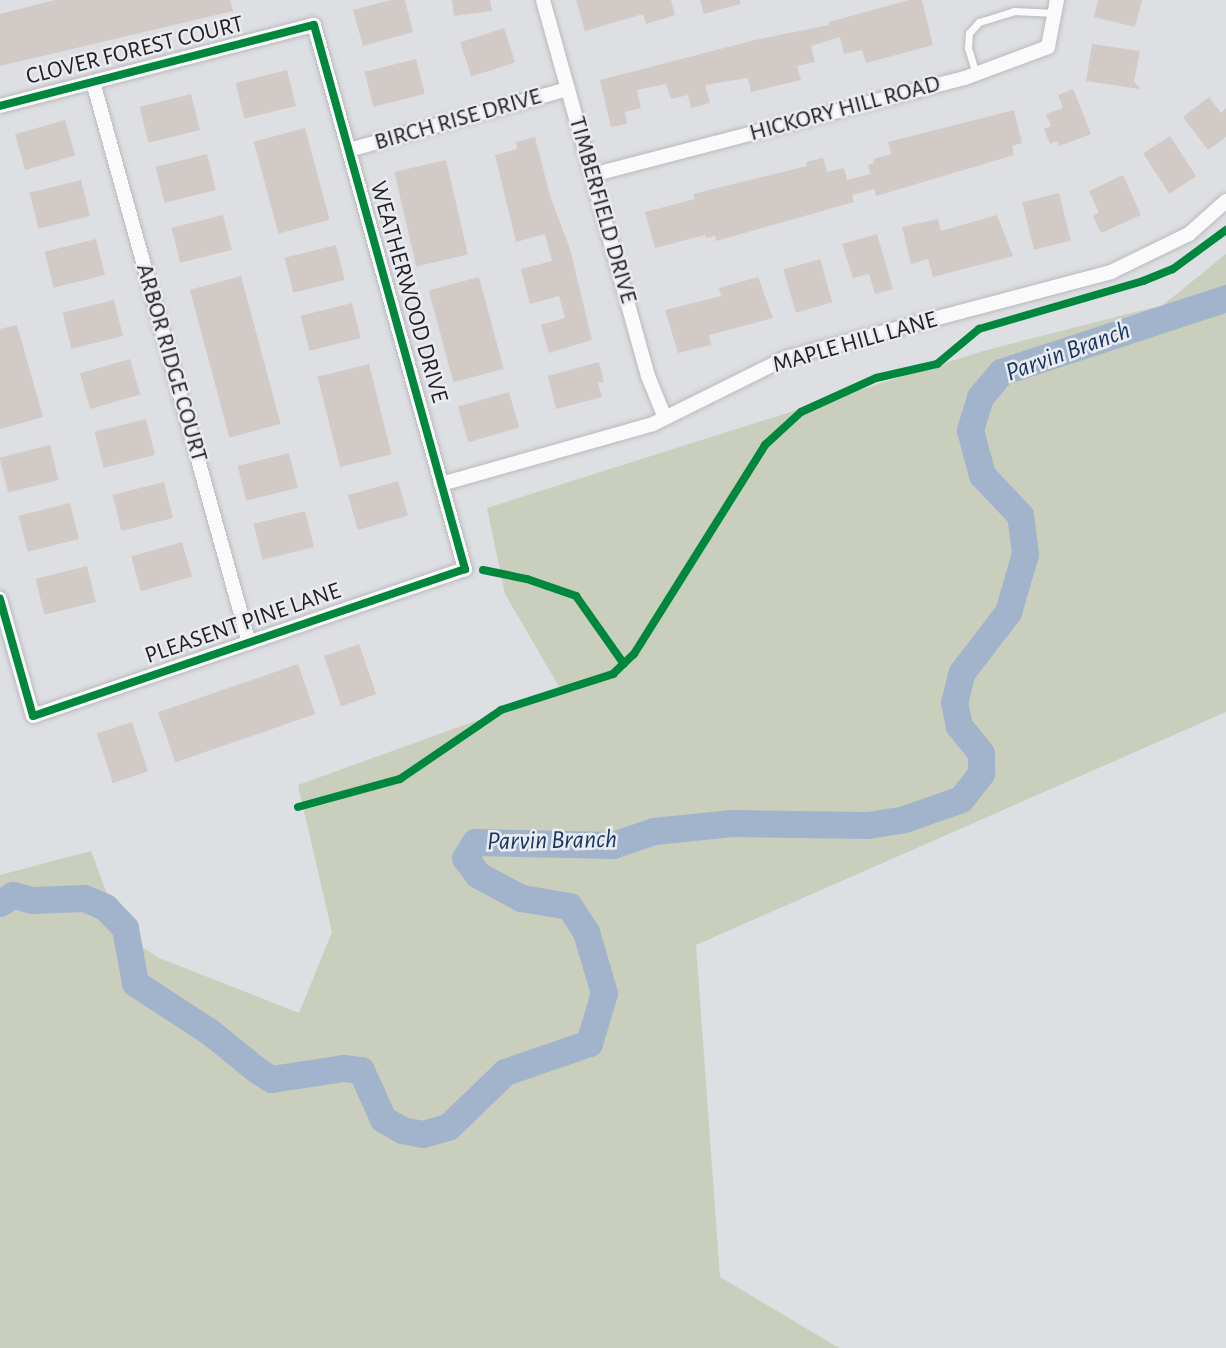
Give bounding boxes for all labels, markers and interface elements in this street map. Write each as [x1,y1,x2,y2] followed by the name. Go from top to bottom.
[23,10,247,92] street label: CLOVER FOREST COURT
[747,70,943,148] street label: HICKORY HILL ROAD
[371,82,545,158] street label: BIRCH RISE DRIVE
[562,113,642,307] street label: TIMBERFIELD DRIVE
[363,178,453,406] street label: WEATHERWOOD DRIVE
[129,261,213,465] street label: ARBOR RIDGE COURT
[770,306,940,380] street label: MAPLE HILL LANE
[1001,315,1135,389] water label: Parvin Branch
[141,577,345,671] street label: PLEASENT PINE LANE
[487,824,617,858] water label: Parvin Branch

